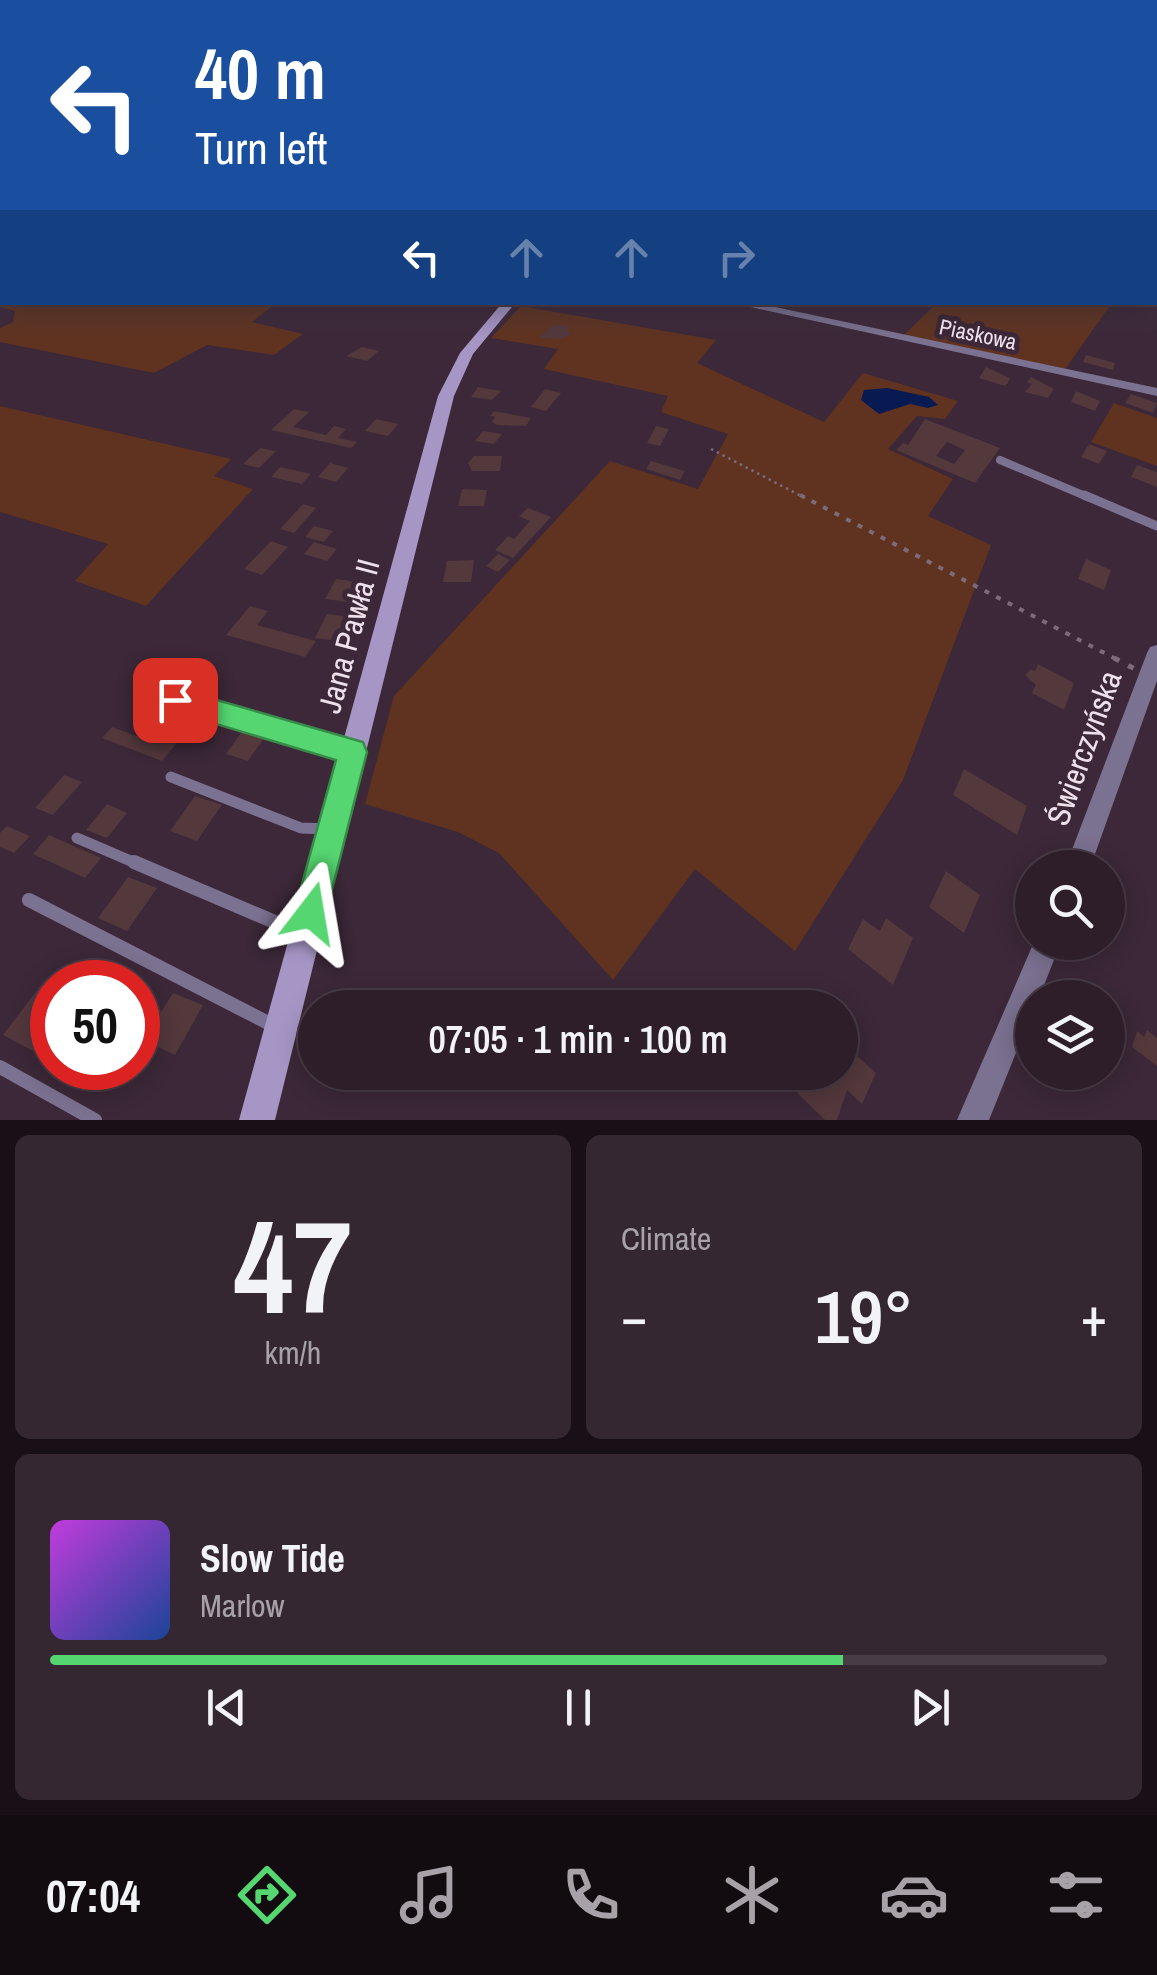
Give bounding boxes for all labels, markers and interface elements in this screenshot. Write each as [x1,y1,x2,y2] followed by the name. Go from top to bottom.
[195,27,326,121] text: 40 m
[30,40,160,170] icon: left
[195,117,327,178] text: Turn left
[394,230,449,285] icon: left
[499,230,554,285] icon: ahead
[604,230,659,285] icon: ahead
[709,230,764,285] icon: right
[937,311,1019,357] street label: Piaskowa
[307,554,390,718] street label: Jana Pawła II
[133,658,218,743] pin
[1036,664,1132,831] street label: Świerczyńska
[148,673,203,728] icon: arrive
[1015,850,1125,1090] map controls
[1015,850,1125,960] button: search
[259,861,363,965] position arrow
[30,960,160,1090] speed limit sign: 50
[1015,980,1125,1090] button: layers
[428,1014,728,1065] text: 07:05 · 1 min · 100 m
[234,1178,352,1354] text: 47
[621,1217,711,1260] text: Climate
[815,1265,913,1366] text: 19°
[621,1279,647,1353] text: −
[1081,1279,1107,1353] text: +
[265,1331,321,1374] text: km/h
[200,1533,345,1584] text: Slow Tide
[200,1584,285,1627] text: Marlow
[199,1680,254,1735] icon: previous
[551,1680,606,1735] icon: pause
[903,1680,958,1735] icon: next
[232,1860,302,1930] icon: directions
[394,1860,464,1930] icon: music
[556,1860,626,1930] icon: phone
[717,1860,787,1930] icon: climate
[879,1860,949,1930] icon: car
[1041,1860,1111,1930] icon: filters
[46,1865,140,1926] text: 07:04

